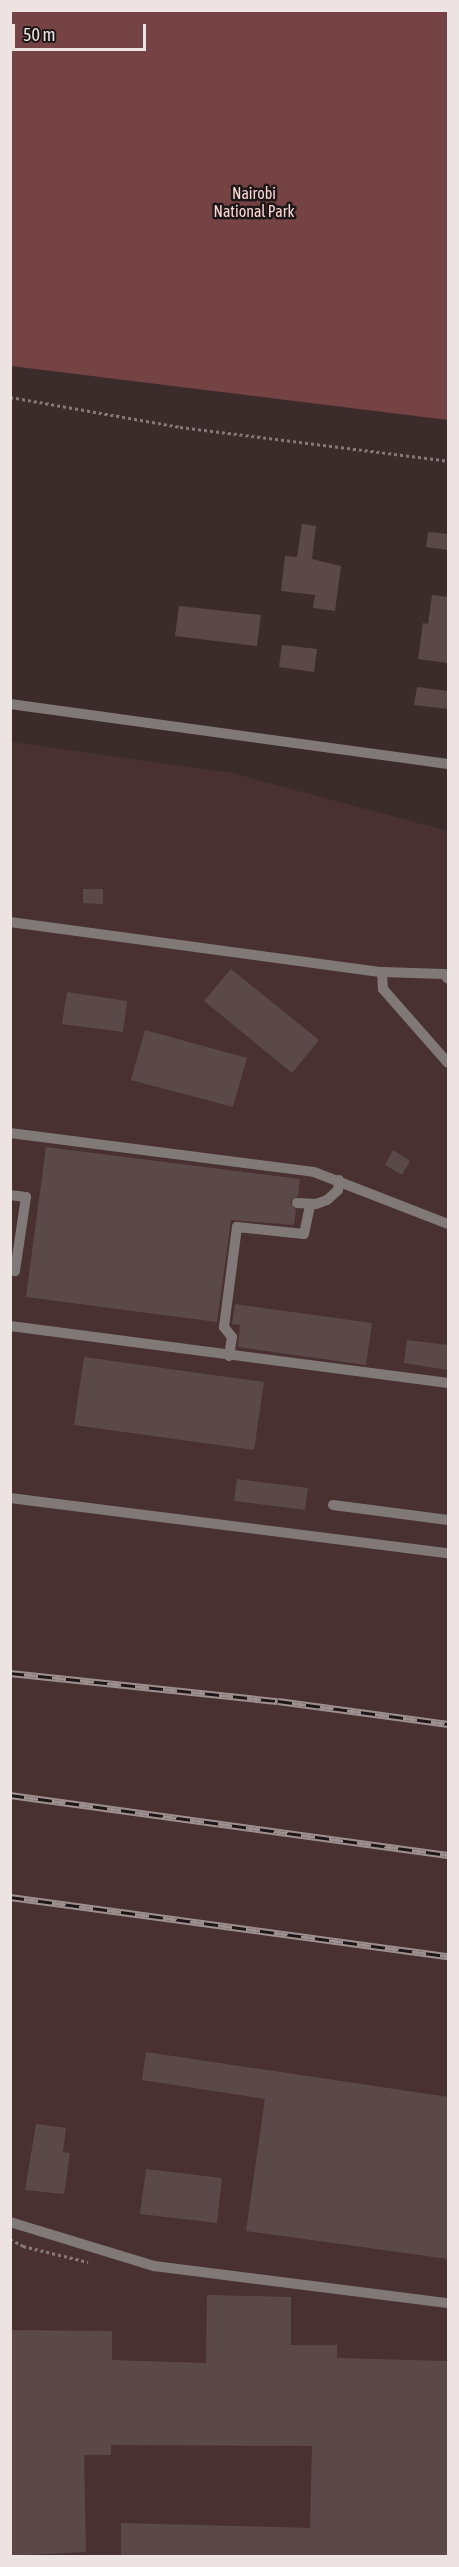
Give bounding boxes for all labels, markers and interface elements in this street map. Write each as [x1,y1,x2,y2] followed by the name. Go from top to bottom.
[15,12,148,50] scale bar
[23,24,55,45] text: 50 m
[213,183,295,221] park label: Nairobi National Park

